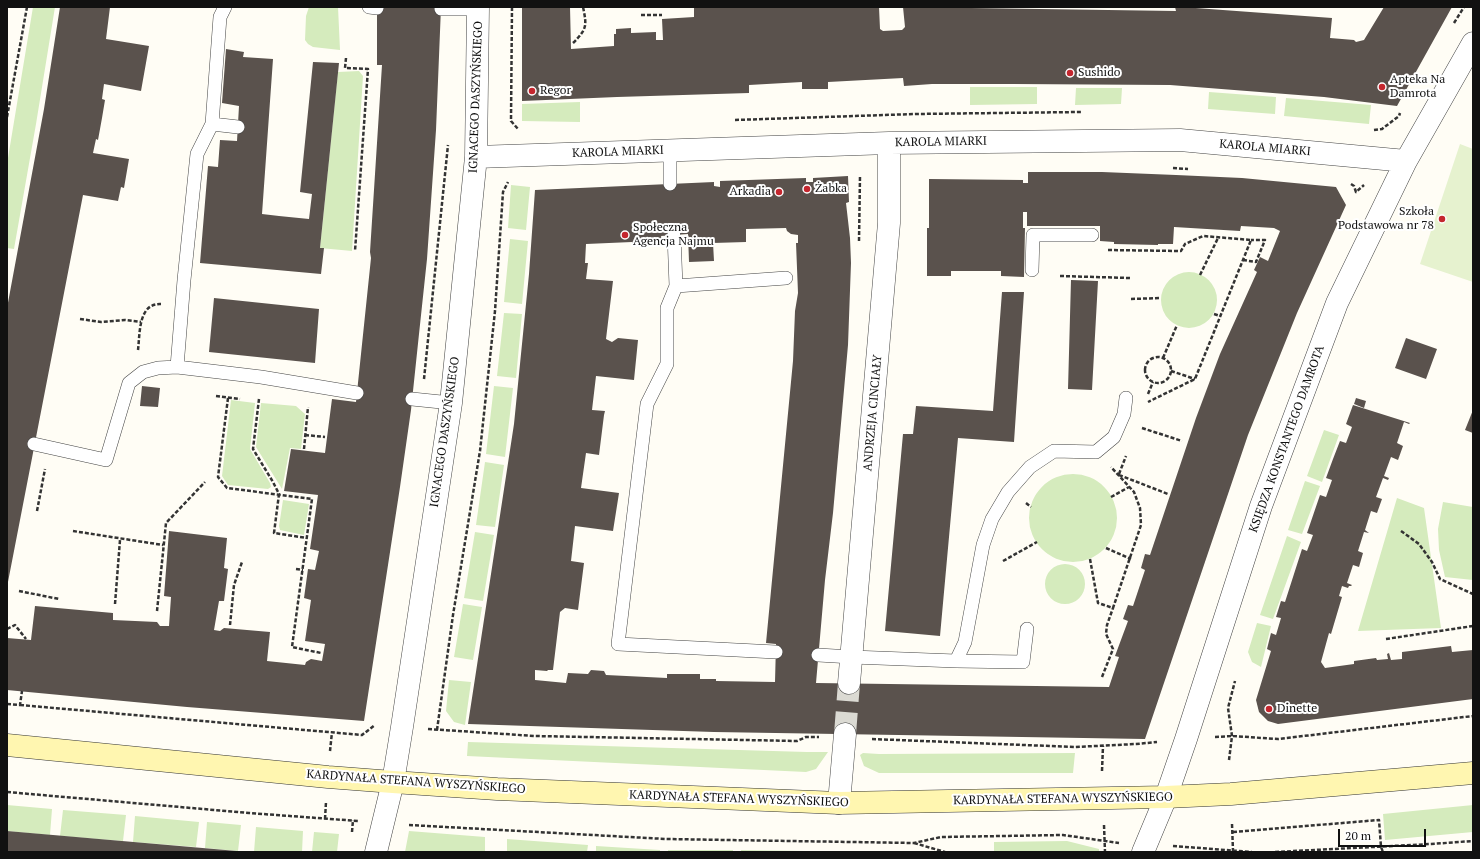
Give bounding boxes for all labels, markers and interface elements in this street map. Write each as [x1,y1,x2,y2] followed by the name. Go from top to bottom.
[466,21,486,173] street label: IGNACEGO DASZYŃSKIEGO
[1078,66,1120,80] place label: Sushido
[1065,68,1075,78] marker: Sushido
[1390,73,1445,101] place label: Apteka Na Damrota
[1377,82,1387,92] marker: Apteka Na Damrota
[540,84,571,98] place label: Regor
[527,86,537,96] marker: Regor
[895,134,987,150] street label: KAROLA MIARKI
[1219,137,1311,159] street label: KAROLA MIARKI
[572,143,664,161] street label: KAROLA MIARKI
[815,182,847,196] place label: Żabka
[802,184,812,194] marker: Żabka
[730,185,771,199] place label: Arkadia
[774,187,784,197] marker: Arkadia
[1338,205,1434,233] place label: Szkoła Podstawowa nr 78
[1437,214,1447,224] marker: Szkoła Podstawowa nr 78
[633,221,714,249] place label: Społeczna Agencja Najmu
[620,230,630,240] marker: Społeczna Agencja Najmu
[1246,343,1328,535] street label: KSIĘDZA KONSTANTEGO DAMROTA
[861,354,885,472] street label: ANDRZEJA CINCIAŁY
[427,356,463,508] street label: IGNACEGO DASZYŃSKIEGO
[1277,702,1317,716] place label: Dinette
[1264,704,1274,714] marker: Dinette
[306,767,526,797] street label: KARDYNAŁA STEFANA WYSZYŃSKIEGO
[629,788,849,810] street label: KARDYNAŁA STEFANA WYSZYŃSKIEGO
[953,790,1173,808] street label: KARDYNAŁA STEFANA WYSZYŃSKIEGO
[1340,821,1428,847] scale bar
[1345,828,1371,843] text: 20 m

